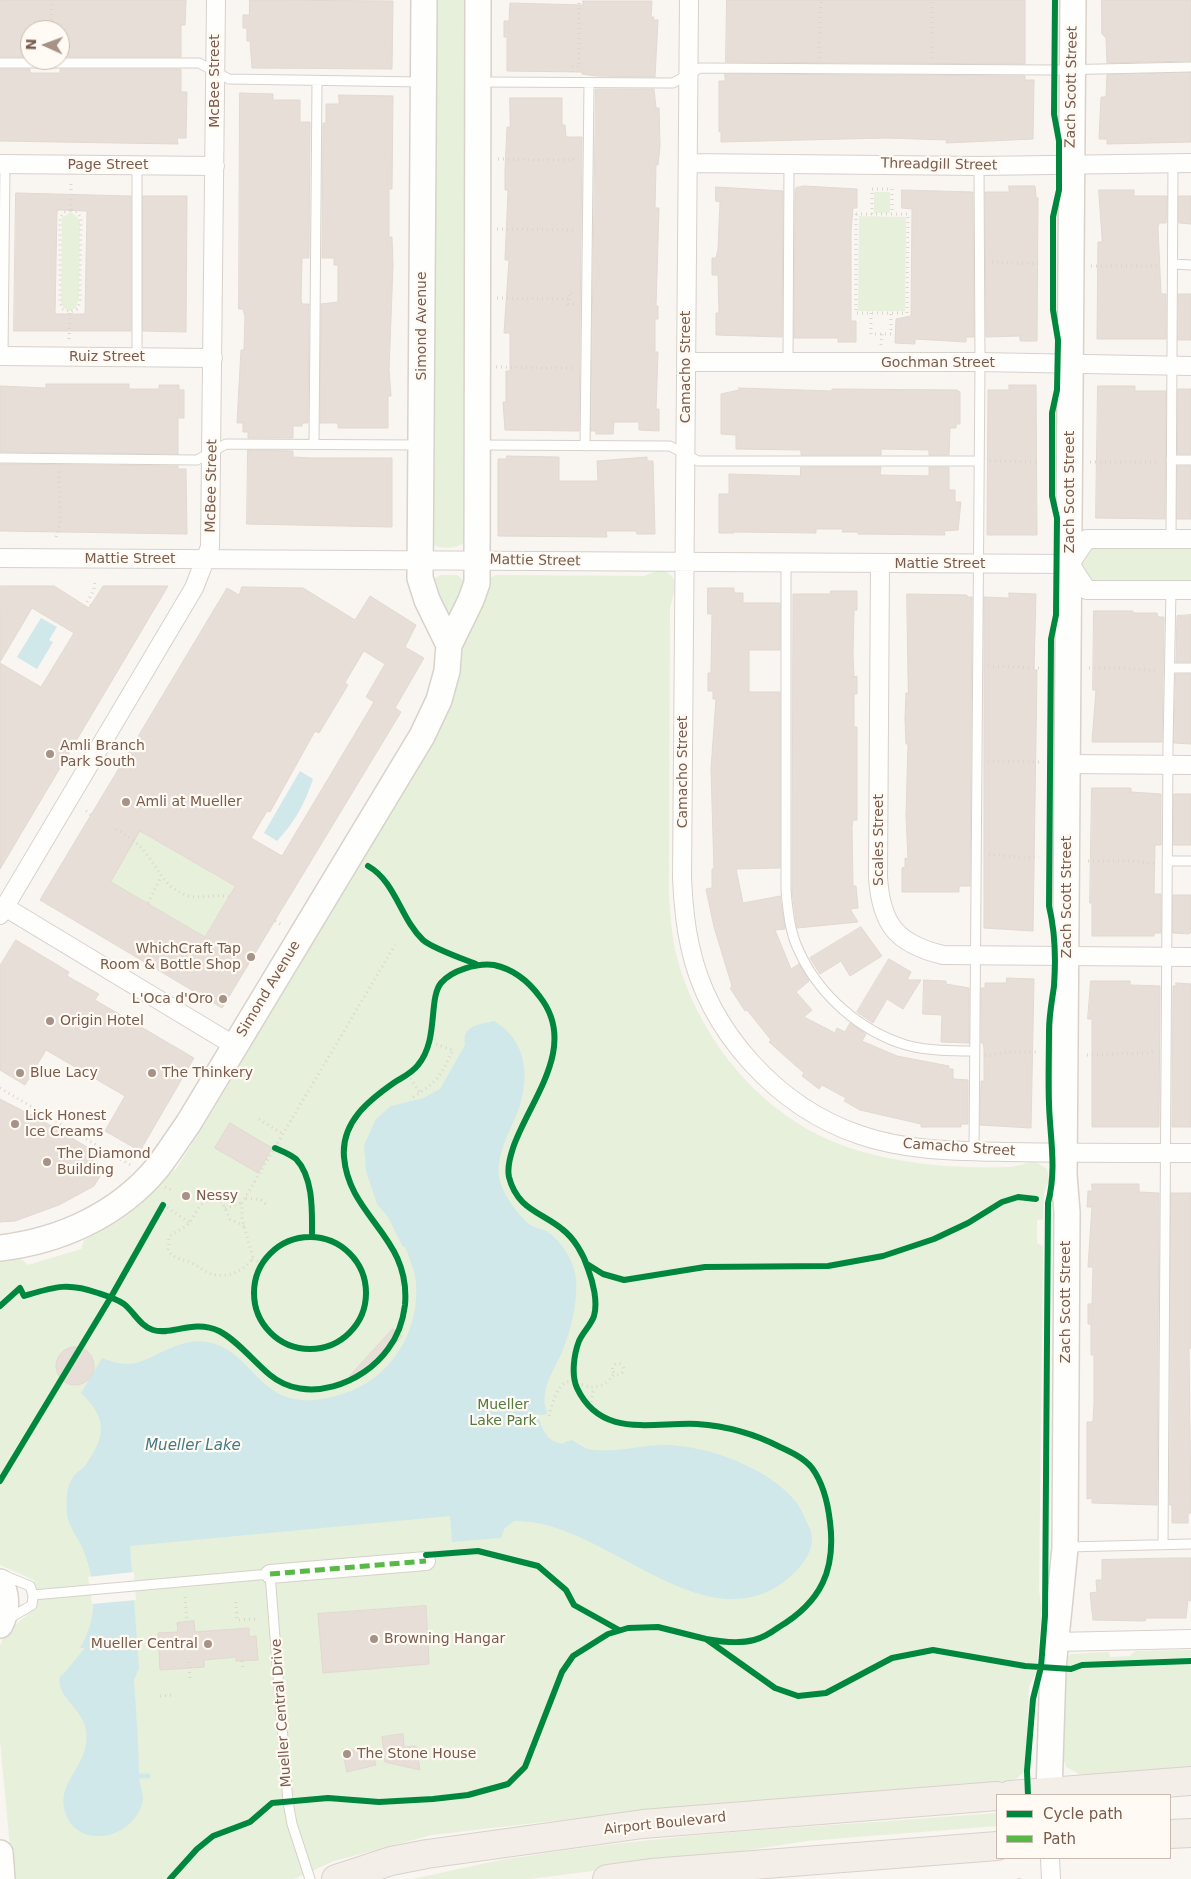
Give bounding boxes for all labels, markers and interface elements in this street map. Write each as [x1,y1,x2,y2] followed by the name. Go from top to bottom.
[20,20,70,70] north arrow
[1063,26,1081,148] street label: Zach Scott Street
[207,34,223,128] street label: McBee Street
[23,38,39,51] text: N
[881,156,997,174] street label: Threadgill Street
[68,157,148,173] street label: Page Street
[414,271,430,381] street label: Simond Avenue
[678,311,694,423] street label: Camacho Street
[69,349,145,365] street label: Ruiz Street
[881,355,995,371] street label: Gochman Street
[1062,431,1078,553] street label: Zach Scott Street
[203,439,221,533] street label: McBee Street
[84,551,176,567] street label: Mattie Street
[489,552,581,570] street label: Mattie Street
[894,556,986,572] street label: Mattie Street
[675,716,691,828] street label: Camacho Street
[60,738,145,770] place label: Amli Branch Park South
[44,748,56,760] marker: Amli Branch Park South
[136,794,242,810] place label: Amli at Mueller
[871,794,887,886] street label: Scales Street
[120,796,132,808] marker: Amli at Mueller
[1059,836,1075,958] street label: Zach Scott Street
[234,938,304,1040] street label: Simond Avenue
[100,941,241,974] place label: WhichCraft Tap Room & Bottle Shop
[245,951,257,963] marker: WhichCraft Tap Room & Bottle Shop
[132,991,213,1007] place label: L'Oca d'Oro
[217,993,229,1005] marker: L'Oca d'Oro
[60,1013,144,1029] place label: Origin Hotel
[44,1015,56,1027] marker: Origin Hotel
[30,1065,98,1081] place label: Blue Lacy
[162,1065,253,1081] place label: The Thinkery
[14,1067,26,1079] marker: Blue Lacy
[146,1067,158,1079] marker: The Thinkery
[25,1108,106,1140] place label: Lick Honest Ice Creams
[9,1118,21,1130] marker: Lick Honest Ice Creams
[902,1136,1016,1160] street label: Camacho Street
[57,1146,151,1178] place label: The Diamond Building
[41,1156,53,1168] marker: The Diamond Building
[196,1188,238,1204] place label: Nessy
[180,1190,192,1202] marker: Nessy
[1058,1241,1074,1363] street label: Zach Scott Street
[469,1397,537,1430] park label: Mueller Lake Park
[145,1437,241,1455] water label: Mueller Lake
[384,1631,505,1647] place label: Browning Hangar
[368,1633,380,1645] marker: Browning Hangar
[91,1636,198,1652] place label: Mueller Central
[202,1638,214,1650] marker: Mueller Central
[268,1638,296,1788] street label: Mueller Central Drive
[357,1746,476,1762] place label: The Stone House
[341,1748,353,1760] marker: The Stone House
[996,1794,1171,1859] legend
[1043,1805,1123,1823] text: Cycle path
[603,1809,727,1839] street label: Airport Boulevard
[1043,1830,1076,1848] text: Path

